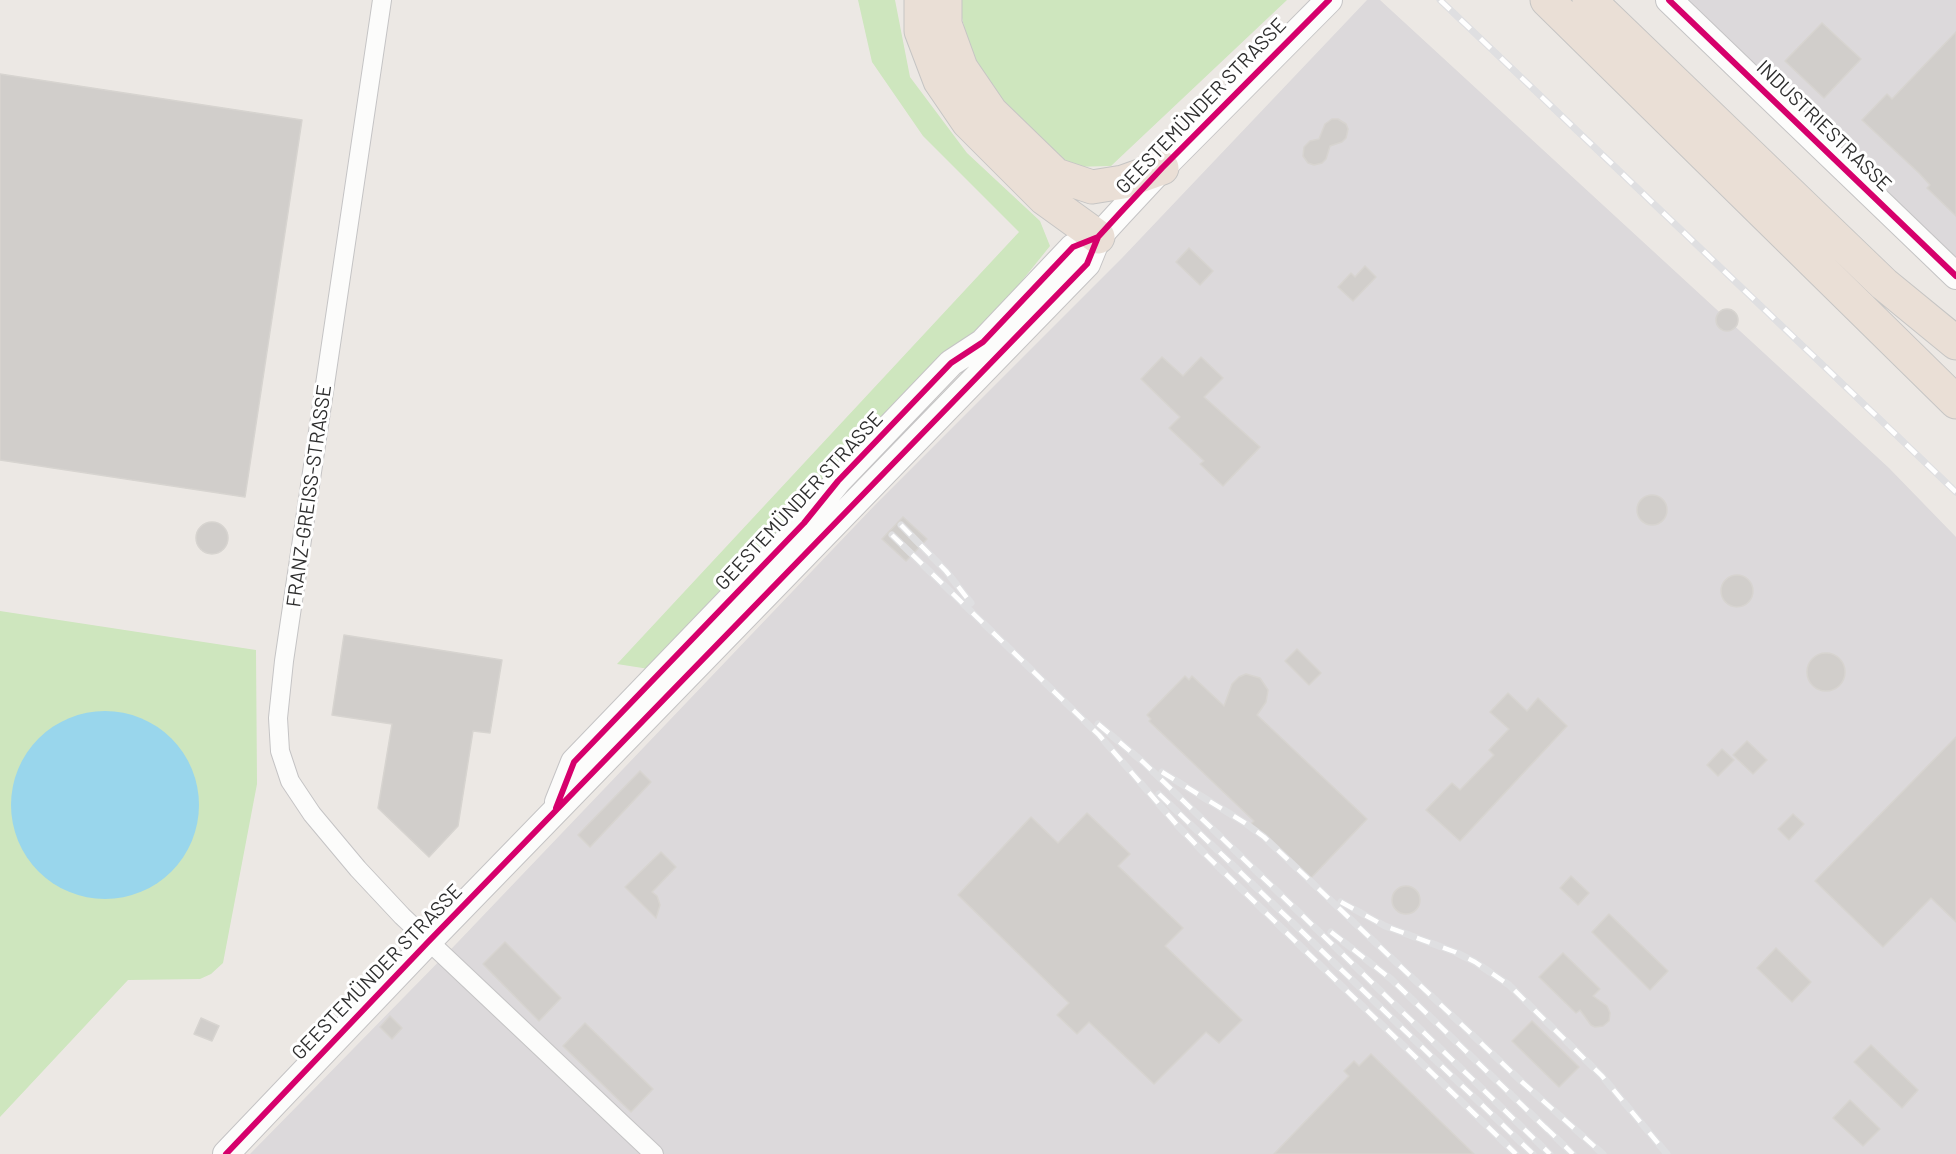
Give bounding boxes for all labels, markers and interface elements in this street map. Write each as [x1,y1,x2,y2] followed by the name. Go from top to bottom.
[1111,13,1291,199] street label: GEESTEMÜNDER STRASSE
[1751,55,1897,197] street label: INDUSTRIESTRASSE
[282,383,336,609] street label: FRANZ-GREISS-STRASSE
[710,407,888,595] street label: GEESTEMÜNDER STRASSE
[287,879,467,1065] street label: GEESTEMÜNDER STRASSE

